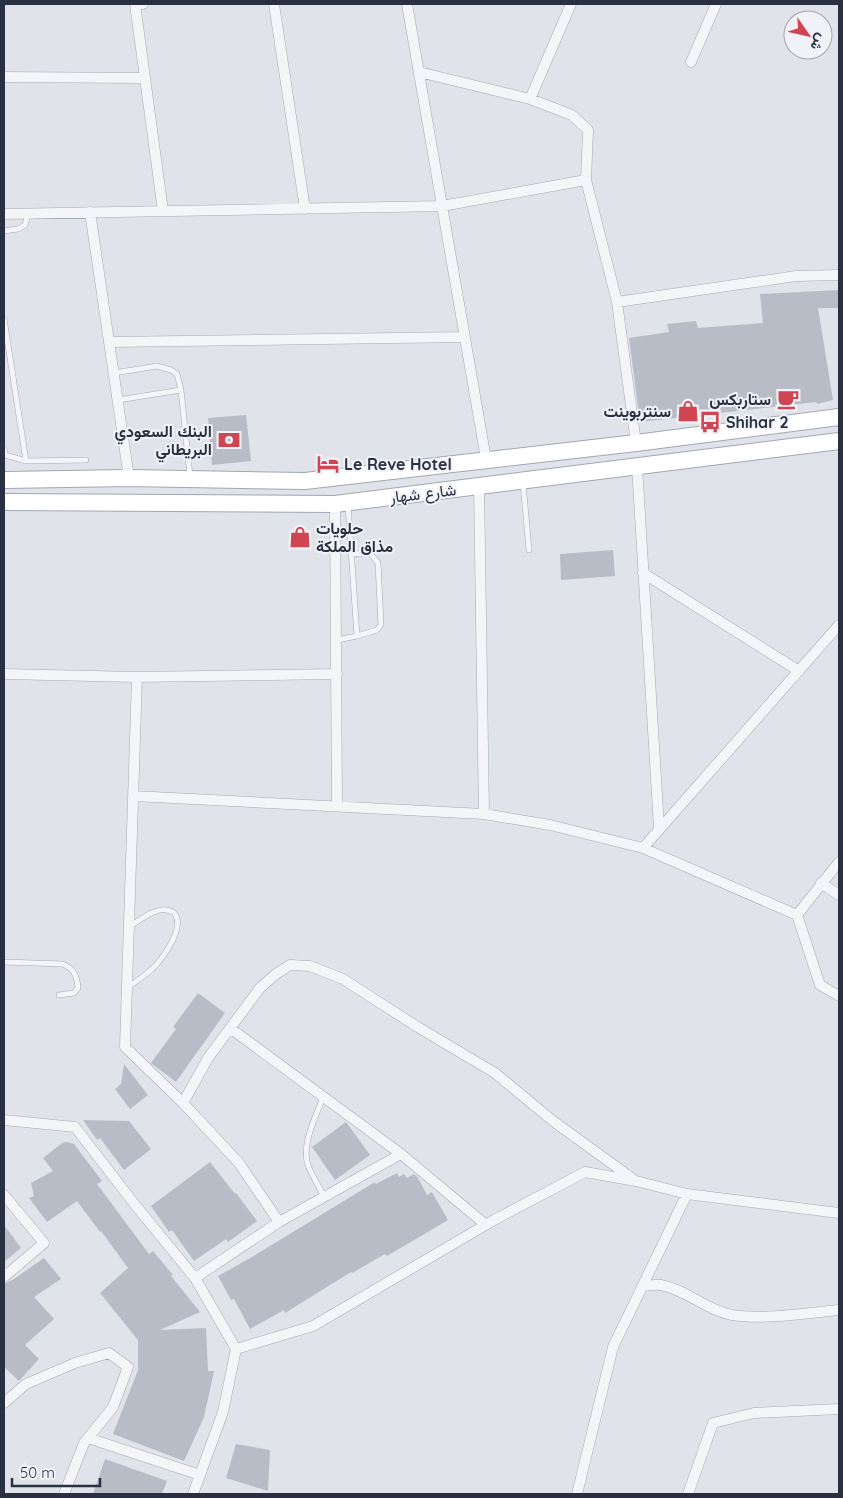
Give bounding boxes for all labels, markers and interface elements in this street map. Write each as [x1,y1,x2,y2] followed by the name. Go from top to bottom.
[783,10,833,60] north arrow
[807,30,831,54] text: ش
[775,386,801,412] cafe icon: ستاربكس
[709,389,771,410] place label: ستاربكس
[675,398,701,424] shop icon: سنتربوينت
[603,401,671,422] place label: سنتربوينت
[697,409,723,435] bus stop icon: Shihar 2
[726,412,789,432] place label: Shihar 2
[115,421,212,463] place label: البنك السعودي البريطاني
[216,427,242,453] bank icon: البنك السعودي البريطاني
[315,451,341,477] hotel icon: Le Reve Hotel
[344,454,452,474] place label: Le Reve Hotel
[388,479,458,509] street label: شارع شهار
[316,518,394,556] place label: حلويات مذاق الملكة
[287,524,313,550] shop icon: حلويات مذاق الملكة
[12,1456,100,1488] scale bar
[20,1463,55,1482] text: 50 m

